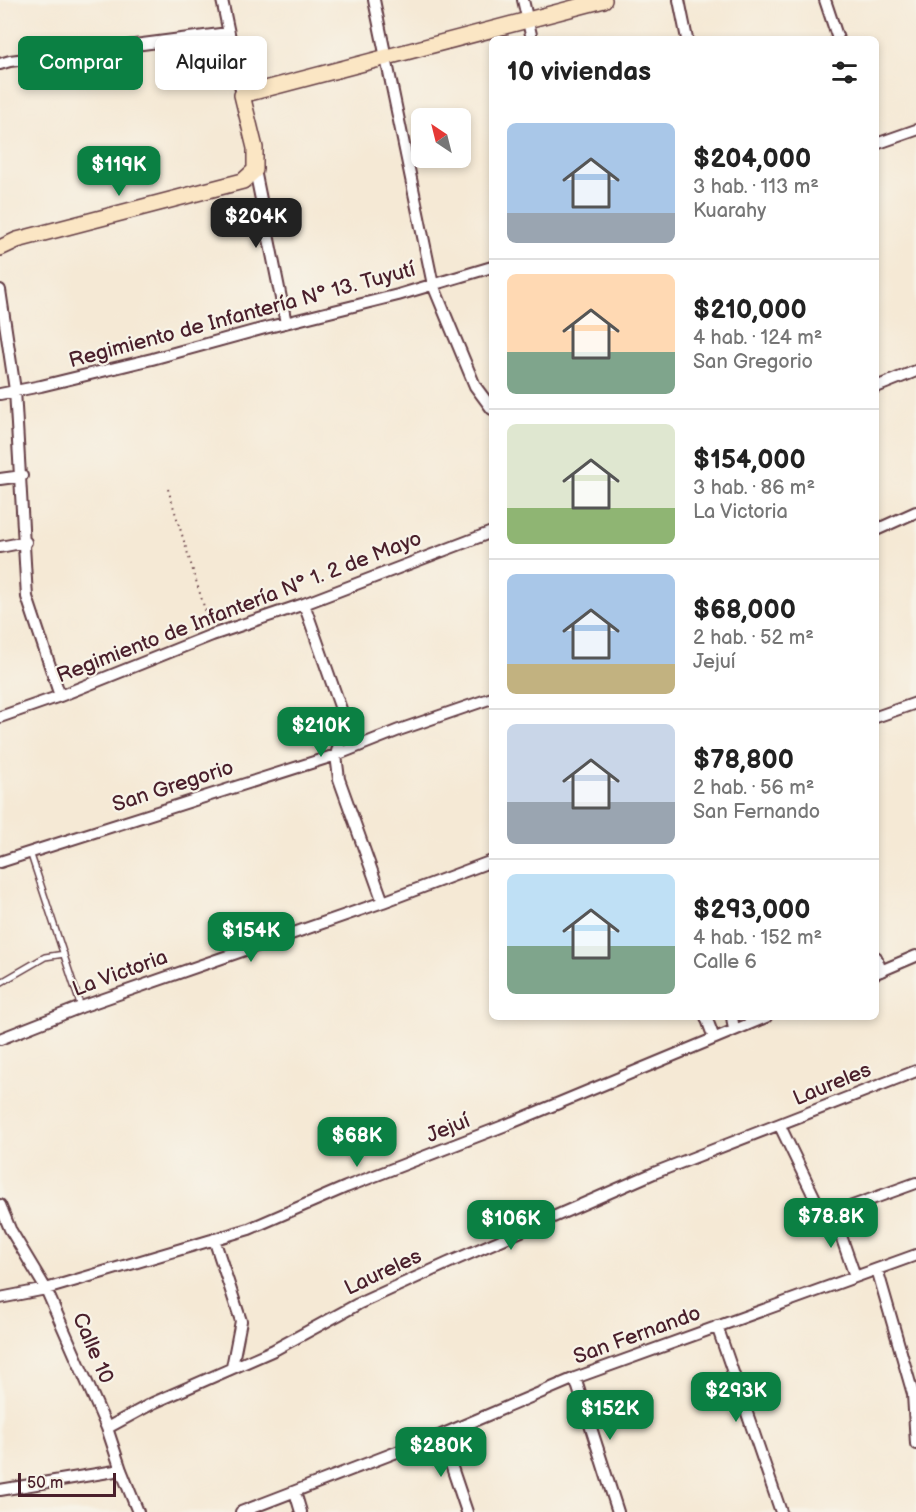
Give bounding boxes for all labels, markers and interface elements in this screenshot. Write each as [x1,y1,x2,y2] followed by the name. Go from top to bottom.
[18,36,143,90] chip: Comprar
[155,36,267,90] chip: Alquilar
[828,56,861,89] icon: filters
[507,57,651,88] text: 10 viviendas
[411,108,471,168] north arrow
[411,108,471,168] map controls
[693,144,811,175] text: $204,000
[77,146,161,197] pin: $119K
[555,147,627,219] icon: home
[91,153,147,177] text: $119K
[693,175,819,199] text: 3 hab. · 113 m²
[214,198,298,249] pin: $204K
[693,199,766,223] text: Kuarahy
[225,205,287,229] text: $204K
[66,256,419,373] street label: Regimiento de Infantería N° 13. Tuyutí
[693,295,807,326] text: $210,000
[555,298,627,370] icon: home
[693,326,823,350] text: 4 hab. · 124 m²
[693,350,813,374] text: San Gregorio
[693,445,806,476] text: $154,000
[555,448,627,520] icon: home
[693,476,815,500] text: 3 hab. · 86 m²
[693,500,788,524] text: La Victoria
[53,526,425,688] street label: Regimiento de Infantería N° 1. 2 de Mayo
[693,595,796,626] text: $68,000
[555,598,627,670] icon: home
[693,626,814,650] text: 2 hab. · 52 m²
[693,650,736,674] text: Jejuí
[279,707,363,758] pin: $210K
[291,714,351,738] text: $210K
[693,745,794,776] text: $78,800
[555,748,627,820] icon: home
[109,755,237,817] street label: San Gregorio
[693,776,814,800] text: 2 hab. · 56 m²
[693,800,820,824] text: San Fernando
[693,895,811,926] text: $293,000
[555,898,627,970] icon: home
[209,912,293,963] pin: $154K
[222,919,280,943] text: $154K
[693,926,822,950] text: 4 hab. · 152 m²
[69,944,171,1002] street label: La Victoria
[693,950,757,974] text: Calle 6
[789,1057,875,1111] street label: Laureles
[423,1108,474,1148] street label: Jejuí
[321,1117,393,1168] pin: $68K
[332,1124,382,1148] text: $68K
[782,1198,880,1249] pin: $78.8K
[469,1200,553,1251] pin: $106K
[798,1205,864,1229] text: $78.8K
[481,1207,541,1231] text: $106K
[341,1243,425,1301] street label: Laureles
[570,1300,704,1370] street label: San Fernando
[67,1309,119,1387] street label: Calle 10
[694,1372,778,1423] pin: $293K
[705,1379,767,1403] text: $293K
[568,1390,652,1441] pin: $152K
[581,1397,639,1421] text: $152K
[399,1427,483,1478] pin: $280K
[409,1434,473,1458] text: $280K
[18,1470,116,1498] scale bar
[27,1474,63,1493] text: 50 m

